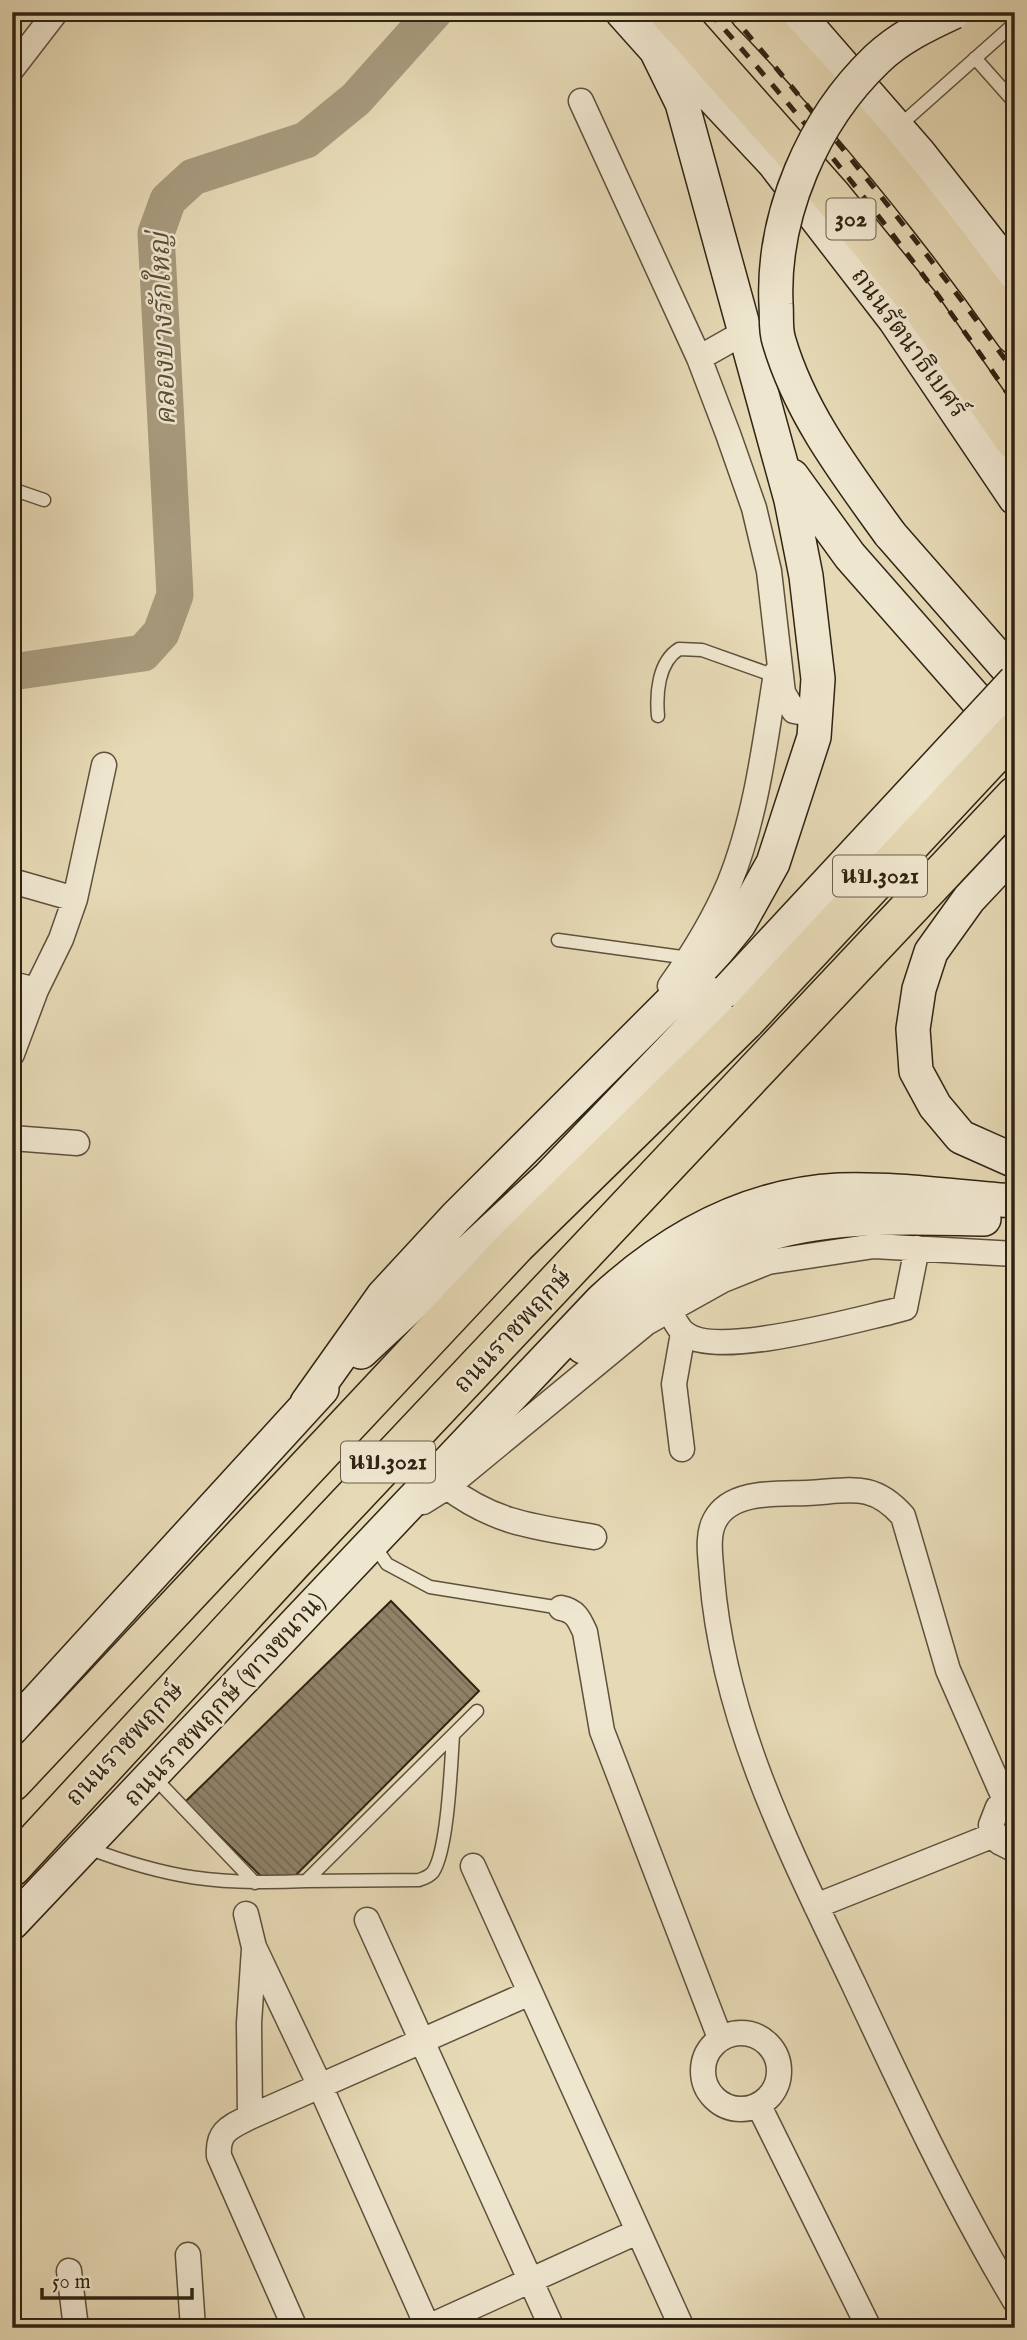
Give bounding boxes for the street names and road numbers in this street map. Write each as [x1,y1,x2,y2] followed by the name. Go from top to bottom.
[826,198,876,240] road number: 302
[843,261,976,425] street label: ถนนรัตนาธิเบศร์
[833,856,927,896] road number: นบ.3021
[446,1261,579,1401] street label: ถนนราชพฤกษ์
[341,1442,435,1482] road number: นบ.3021
[117,1586,333,1814] street label: ถนนราชพฤกษ์ (ทางขนาน)
[59,1675,191,1813] street label: ถนนราชพฤกษ์

